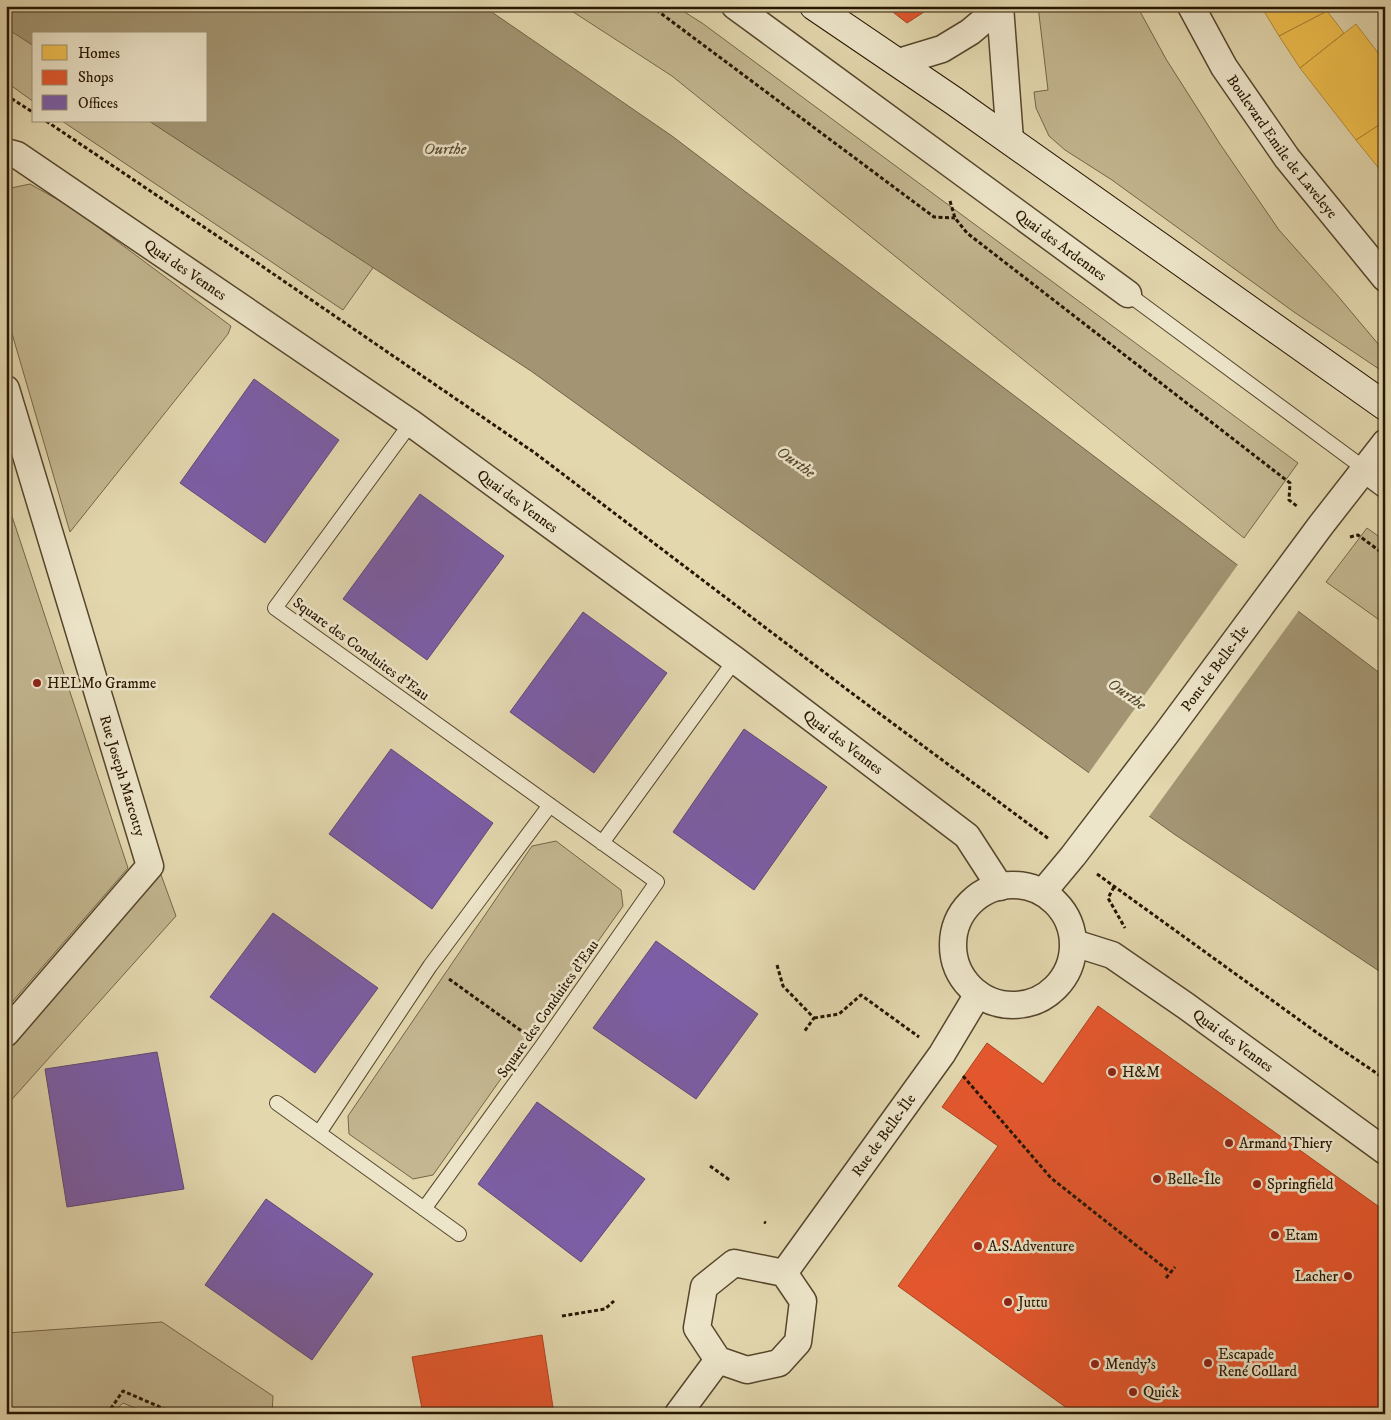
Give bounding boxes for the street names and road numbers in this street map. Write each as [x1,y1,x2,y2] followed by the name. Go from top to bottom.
[1223,71,1342,222] street label: Boulevard Emile de Laveleye
[1011,205,1111,285] street label: Quai des Ardennes
[140,235,230,304] street label: Quai des Vennes
[473,465,562,537] street label: Quai des Vennes
[289,593,433,705] street label: Square des Conduites d'Eau
[1177,622,1253,715] street label: Pont de Belle-Île
[799,706,887,778] street label: Quai des Vennes
[96,713,150,839] street label: Rue Joseph Marcotty
[493,936,603,1082] street label: Square des Conduites d'Eau
[1189,1004,1277,1076] street label: Quai des Vennes
[847,1090,920,1180] street label: Rue de Belle-Île

